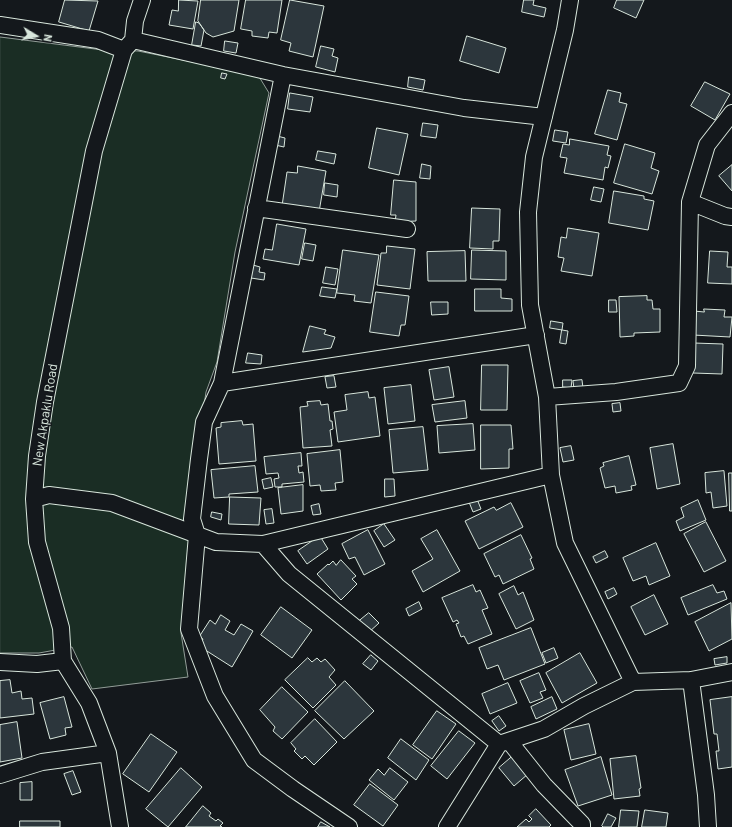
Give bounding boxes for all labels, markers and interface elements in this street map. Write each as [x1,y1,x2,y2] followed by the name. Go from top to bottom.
[16,16,56,56] north arrow
[41,33,55,43] text: N
[29,363,61,467] street label: New Akpaklu Road

